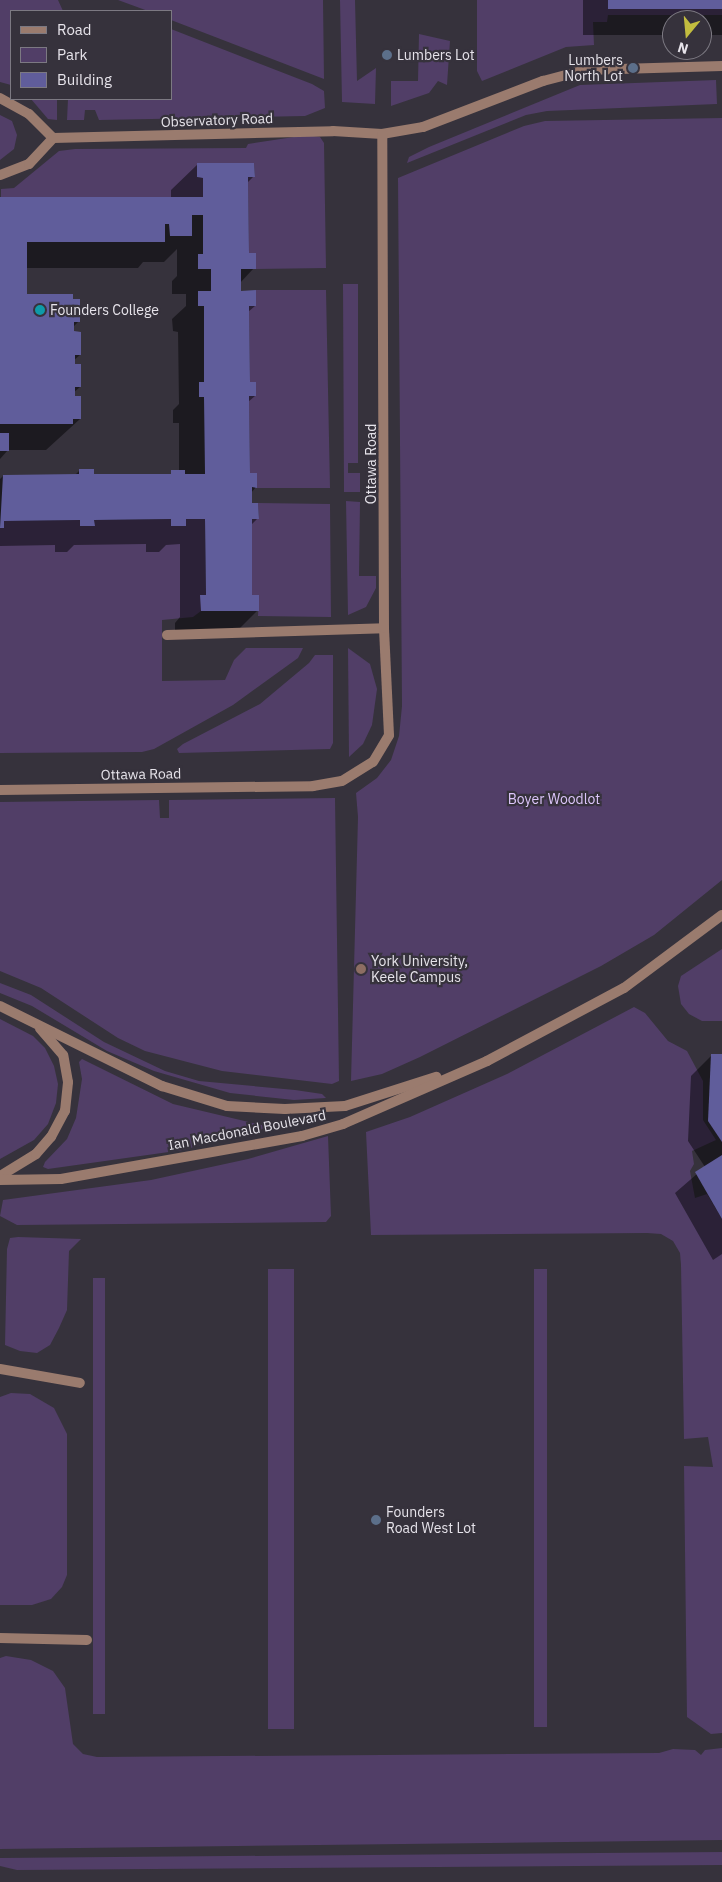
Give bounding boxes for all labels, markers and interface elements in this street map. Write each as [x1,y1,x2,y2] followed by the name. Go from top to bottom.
[10,10,172,100] legend
[662,10,712,60] north arrow
[57,20,92,39] text: Road
[675,38,690,58] text: N
[57,45,87,64] text: Park
[397,47,475,63] place label: Lumbers Lot
[381,49,393,61] marker: Lumbers Lot
[564,52,623,84] place label: Lumbers North Lot
[627,62,639,74] marker: Lumbers North Lot
[57,70,112,89] text: Building
[160,110,274,130] street label: Observatory Road
[50,302,159,318] place label: Founders College
[34,304,46,316] marker: Founders College
[363,424,379,504] street label: Ottawa Road
[101,765,181,783] street label: Ottawa Road
[508,791,600,807] park label: Boyer Woodlot
[371,953,468,986] place label: York University, Keele Campus
[355,963,367,975] marker: York University, Keele Campus
[167,1106,327,1154] street label: Ian Macdonald Boulevard
[386,1504,476,1536] place label: Founders Road West Lot
[370,1514,382,1526] marker: Founders Road West Lot

